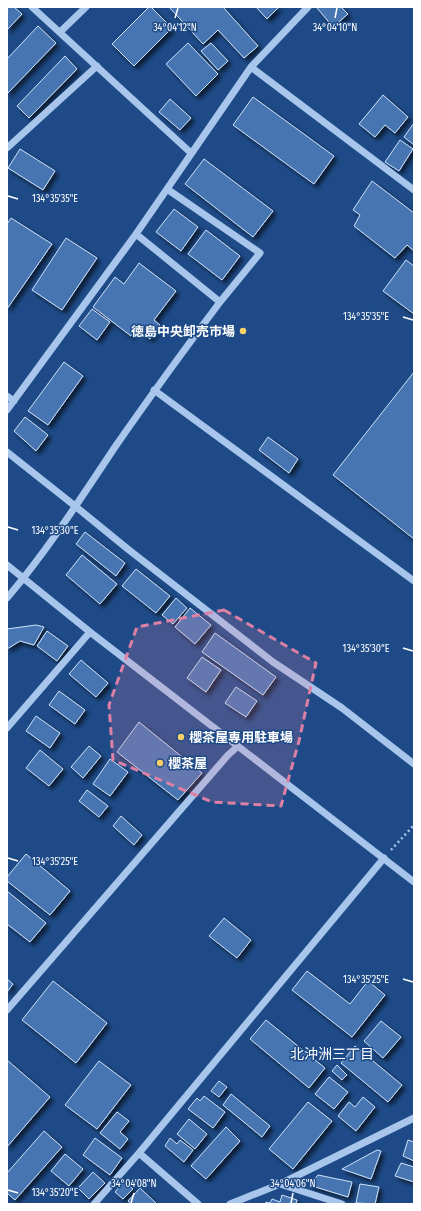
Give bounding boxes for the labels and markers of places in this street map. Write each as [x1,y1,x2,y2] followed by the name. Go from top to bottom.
[131,324,235,339] place label: 徳島中央卸売市場
[238,326,248,336] marker: 徳島中央卸売市場
[189,730,293,745] place label: 櫻茶屋専用駐車場
[176,732,186,742] marker: 櫻茶屋専用駐車場
[168,756,207,771] place label: 櫻茶屋
[155,758,165,768] marker: 櫻茶屋

